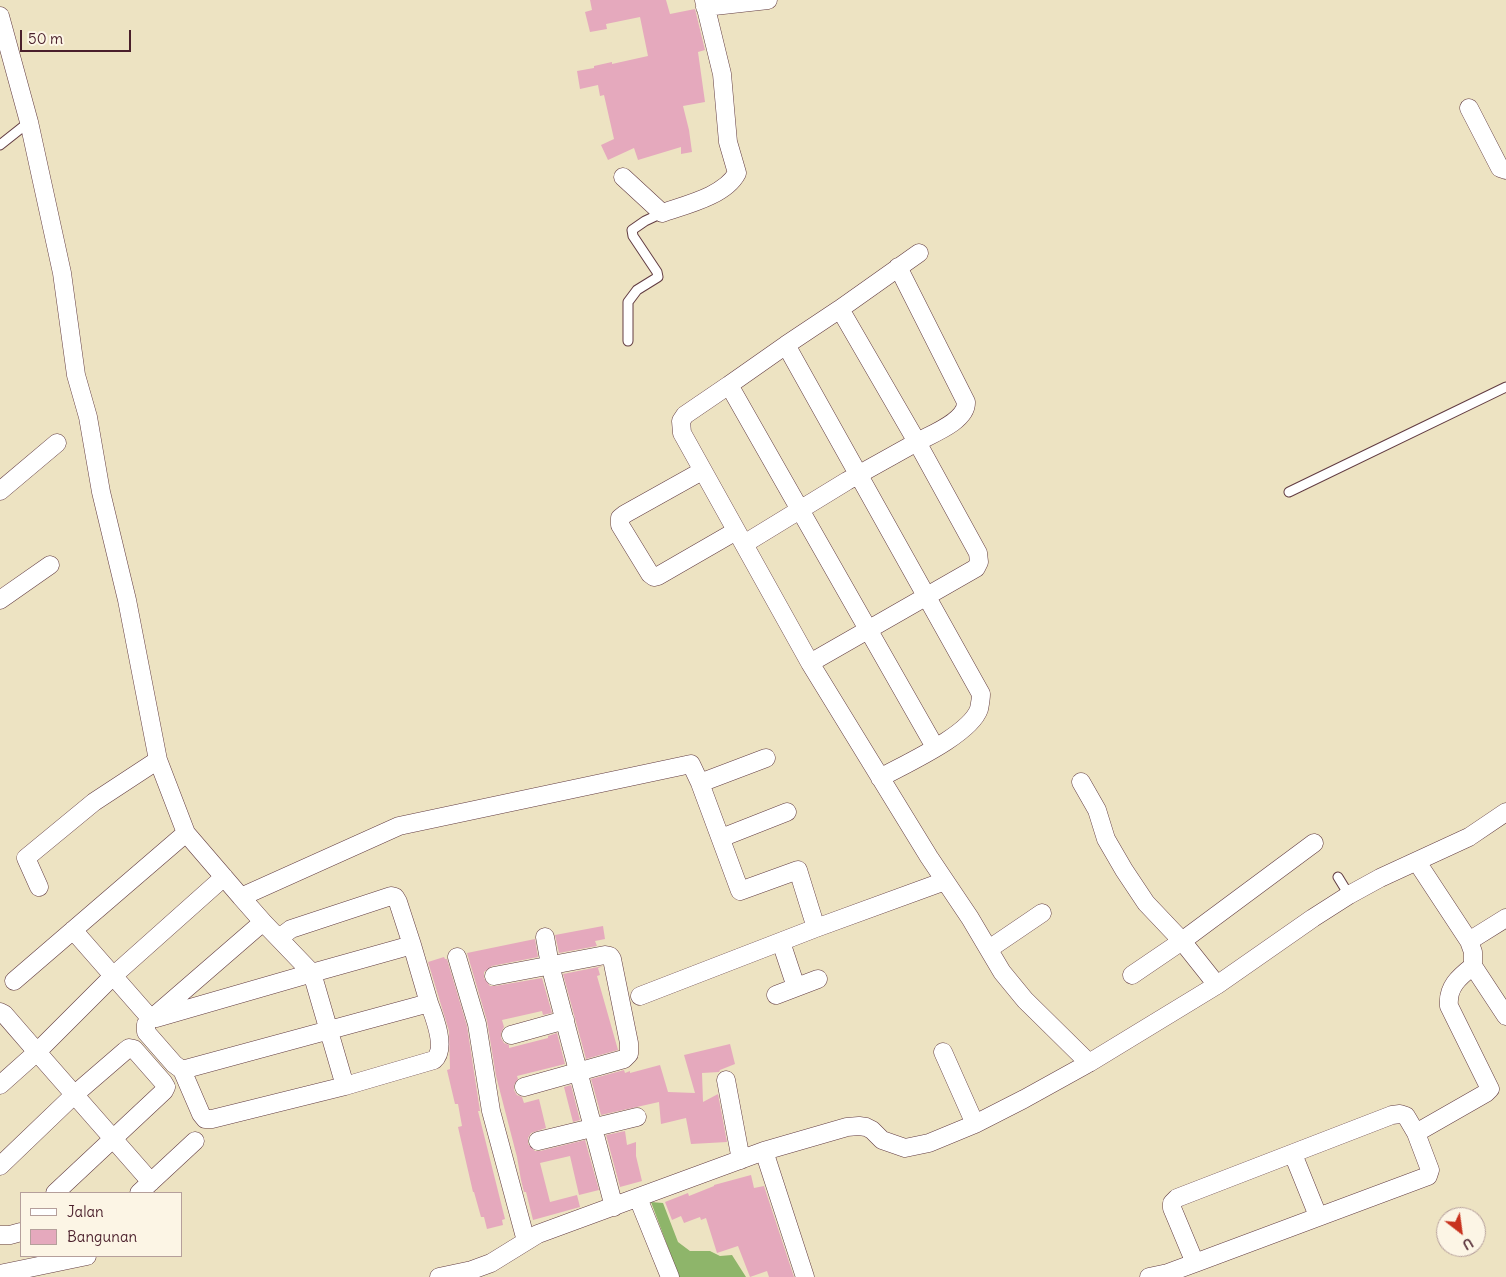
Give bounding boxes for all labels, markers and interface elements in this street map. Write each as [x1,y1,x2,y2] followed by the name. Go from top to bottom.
[22,20,134,52] scale bar
[28,29,63,48] text: 50 m
[20,1192,182,1257] legend
[67,1202,104,1221] text: Jalan
[1436,1207,1486,1257] north arrow
[67,1227,137,1246] text: Bangunan
[1459,1234,1477,1254] text: U

